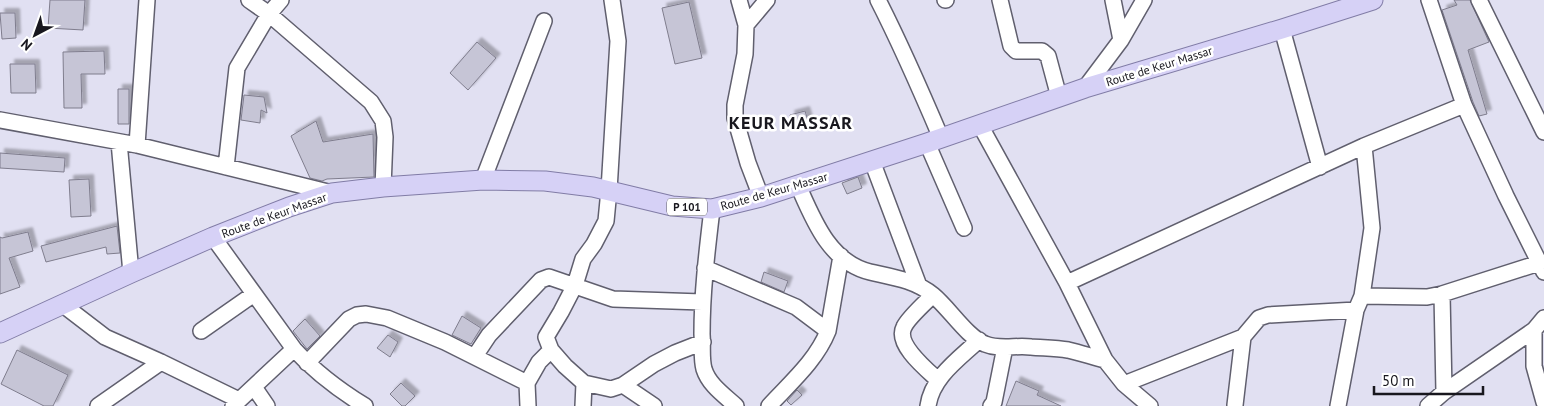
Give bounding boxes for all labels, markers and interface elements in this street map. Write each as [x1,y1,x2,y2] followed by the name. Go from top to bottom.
[10,10,60,60] north arrow
[17,35,36,55] text: N
[1104,43,1214,89] street label: Route de Keur Massar
[729,111,853,134] district label: KEUR MASSAR
[719,169,829,213] street label: Route de Keur Massar
[219,189,329,241] street label: Route de Keur Massar
[667,198,707,216] road number: P 101
[1374,364,1483,396] scale bar
[1382,371,1415,390] text: 50 m

